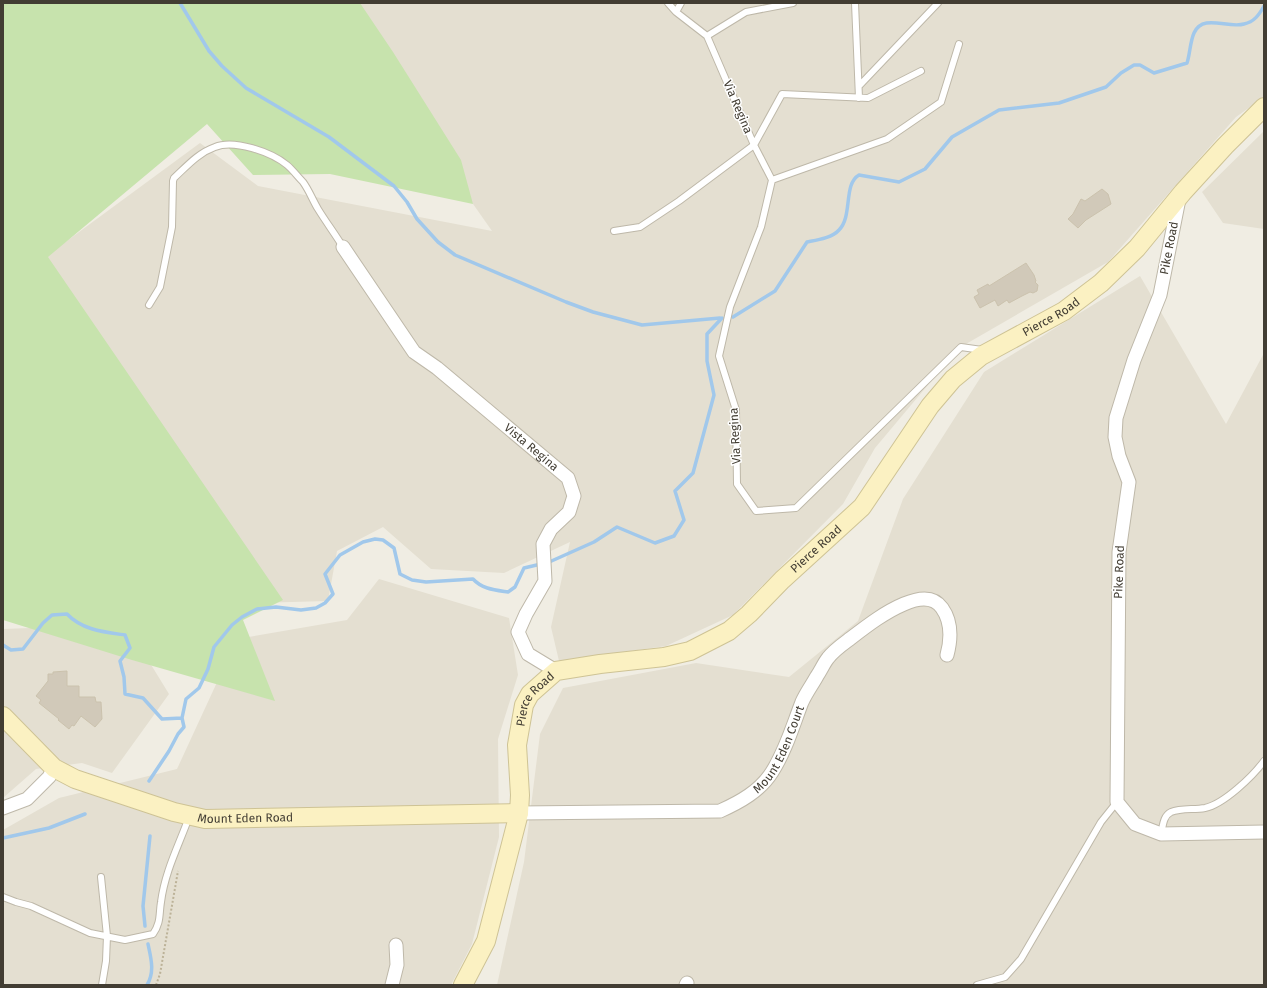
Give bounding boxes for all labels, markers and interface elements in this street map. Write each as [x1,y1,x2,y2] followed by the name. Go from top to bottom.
[721,78,755,136] street label: Via Regina
[1157,220,1181,276] street label: Pike Road
[1020,295,1083,339] street label: Pierce Road
[727,407,743,465] street label: Via Regina
[501,420,561,474] street label: Vista Regina
[788,522,844,576] street label: Pierce Road
[1111,545,1127,599] street label: Pike Road
[513,669,557,728] street label: Pierce Road
[750,703,807,796] street label: Mount Eden Court
[196,810,293,826] street label: Mount Eden Road

